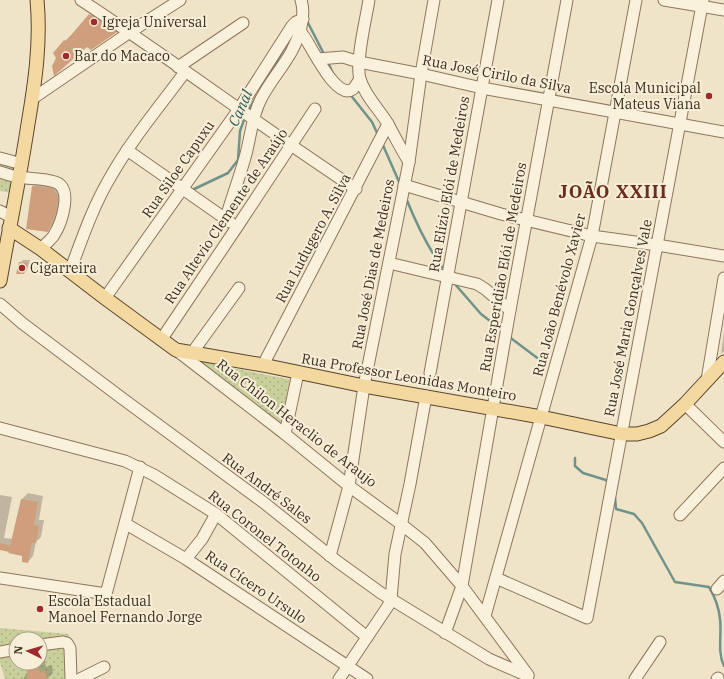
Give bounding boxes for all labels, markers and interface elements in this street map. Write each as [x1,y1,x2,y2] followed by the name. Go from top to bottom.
[102,13,207,31] place label: Igreja Universal
[89,17,99,27] marker: Igreja Universal
[74,47,170,65] place label: Bar do Macaco
[61,51,71,61] marker: Bar do Macaco
[421,51,573,97] street label: Rua José Cirilo da Silva
[589,79,701,113] place label: Escola Municipal Mateus Viana
[224,86,257,129] water label: Canal
[704,91,714,101] marker: Escola Municipal Mateus Viana
[425,94,473,273] street label: Rua Elízio Elói de Medeiros
[138,117,219,221] street label: Rua Siloe Capuxu
[160,125,292,307] street label: Rua Altevio Clemente de Araújo
[476,161,530,373] street label: Rua Esperidião Elói de Medeiros
[271,170,355,306] street label: Rua Ludugero A. Silva
[348,177,398,351] street label: Rua José Dias de Medeiros
[558,180,668,203] district label: JOÃO XXIII
[529,211,590,379] street label: Rua João Benévolo Xavier
[600,218,656,418] street label: Rua José Maria Gonçalves Vale
[30,259,97,277] place label: Cigarreira
[17,263,27,273] marker: Cigarreira
[300,349,518,405] street label: Rua Professor Leonidas Monteiro
[213,355,381,491] street label: Rua Chilon Heraclio de Araujo
[219,449,315,528] street label: Rua André Sales
[205,486,325,586] street label: Rua Coronel Totonho
[202,546,310,628] street label: Rua Cícero Ursulo
[48,592,202,626] place label: Escola Estadual Manoel Fernando Jorge
[35,604,45,614] marker: Escola Estadual Manoel Fernando Jorge
[8,631,48,671] north arrow
[11,645,25,655] text: N

